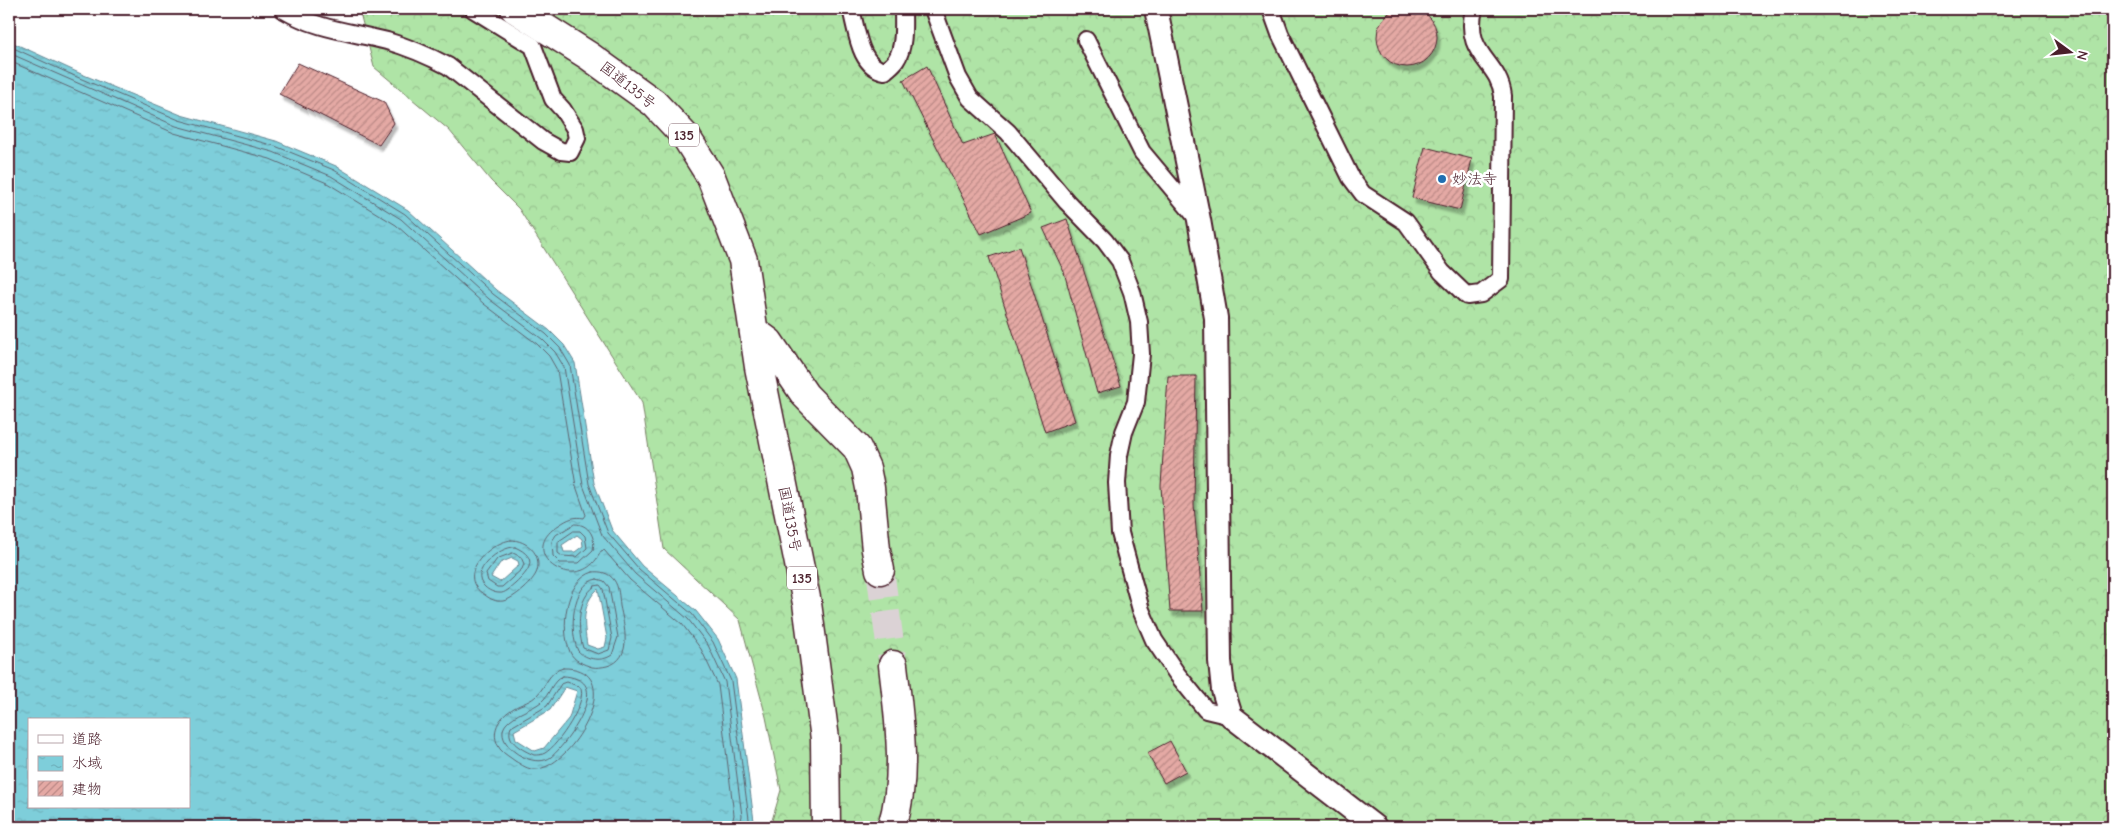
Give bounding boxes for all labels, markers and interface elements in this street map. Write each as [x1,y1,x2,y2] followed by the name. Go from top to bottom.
[2044,28,2094,78] north arrow
[2073,49,2091,62] text: N
[596,57,660,113] street label: 国道135号
[669,124,699,146] road number: 135
[1452,170,1497,188] place label: 妙法寺
[1436,173,1448,185] marker: 妙法寺
[775,485,805,553] street label: 国道135号
[787,566,817,590] road number: 135
[28,718,190,808] legend
[72,730,102,748] text: 道路
[72,754,102,772] text: 水域
[72,780,102,798] text: 建物

